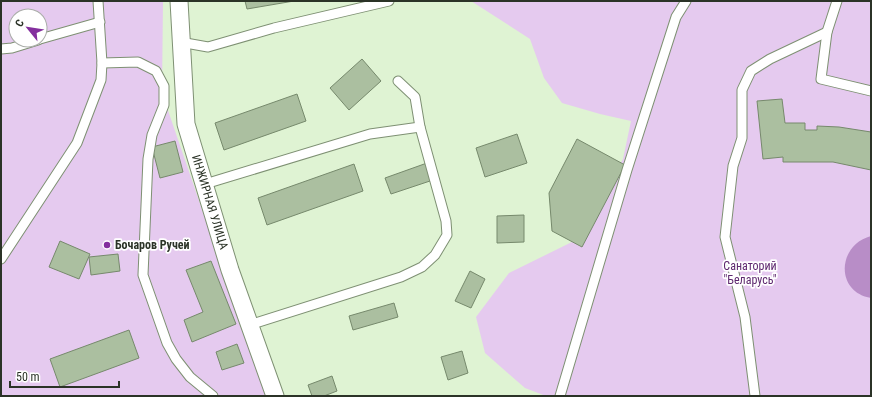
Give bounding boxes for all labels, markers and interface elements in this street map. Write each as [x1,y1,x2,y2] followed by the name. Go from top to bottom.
[8,8,48,48] north arrow
[13,17,27,29] text: С
[189,153,231,251] street label: ИНЖИРНАЯ УЛИЦА
[115,238,190,252] place label: Бочаров Ручей
[102,240,112,250] marker: Бочаров Ручей
[723,259,777,287] park label: Санаторий "Беларусь"
[10,363,119,389] scale bar
[16,370,40,384] text: 50 m

